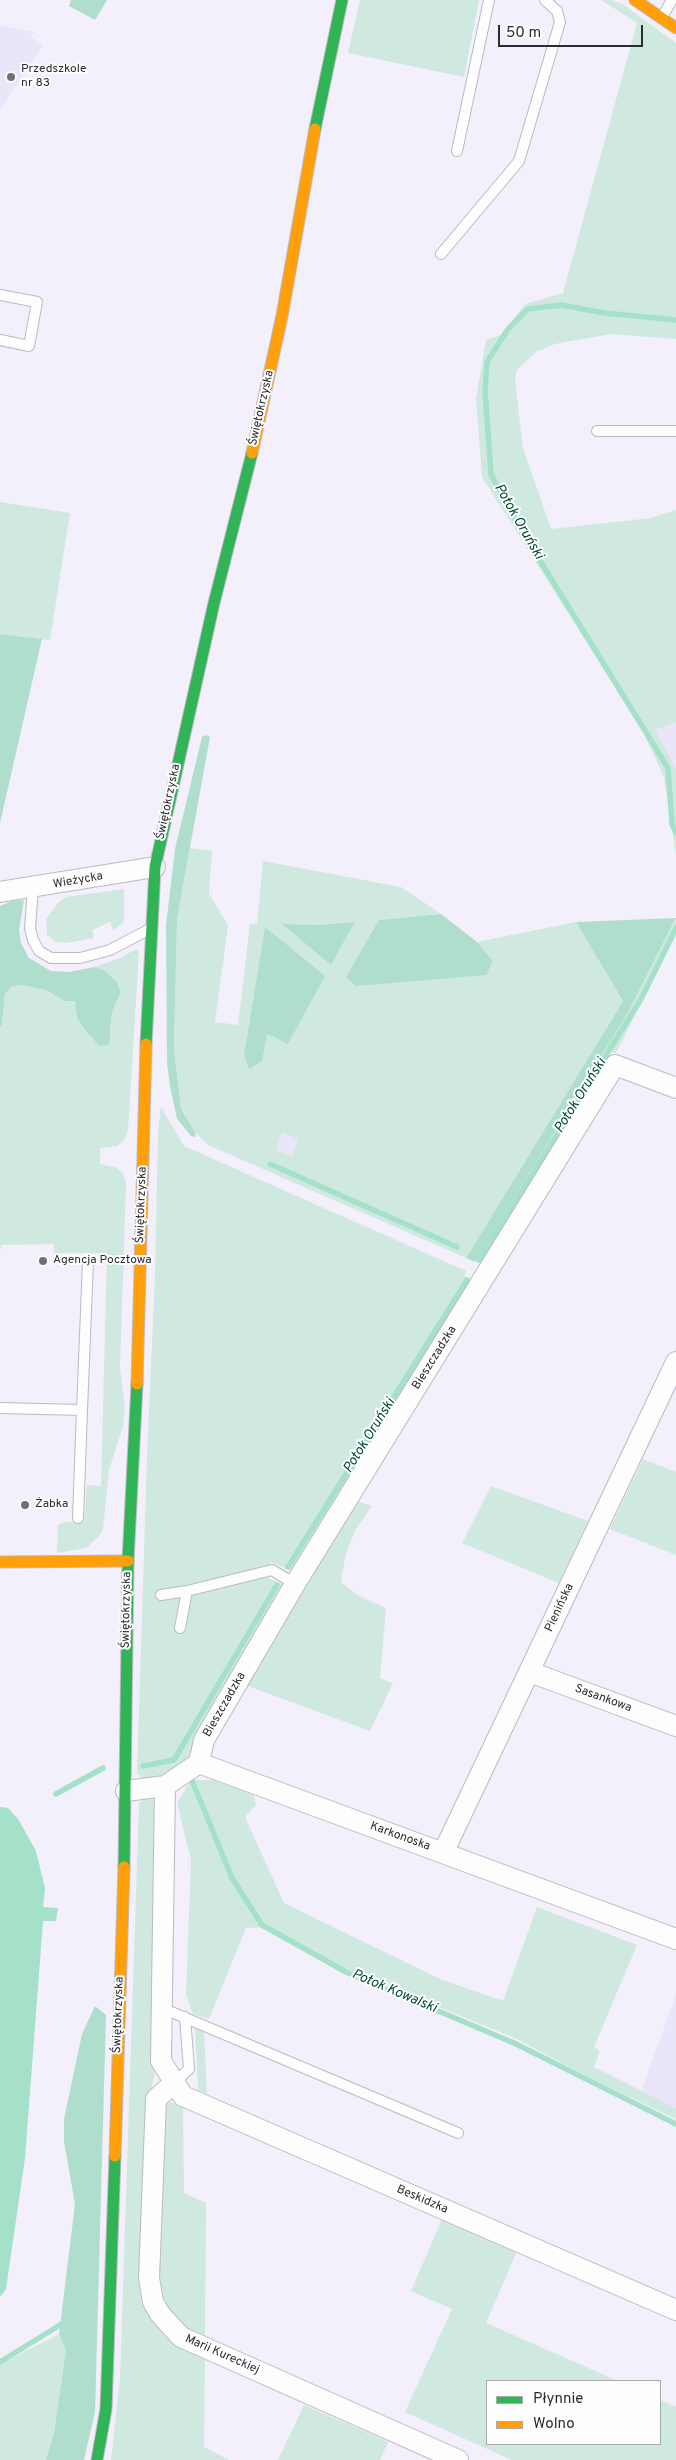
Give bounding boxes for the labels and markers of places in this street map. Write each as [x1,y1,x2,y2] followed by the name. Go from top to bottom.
[21,63,86,91] place label: Przedszkole nr 83
[5,71,17,83] marker: Przedszkole nr 83
[53,1254,152,1268] place label: Agencja Pocztowa
[37,1255,49,1267] marker: Agencja Pocztowa
[35,1498,68,1512] place label: Żabka
[19,1499,31,1511] marker: Żabka

